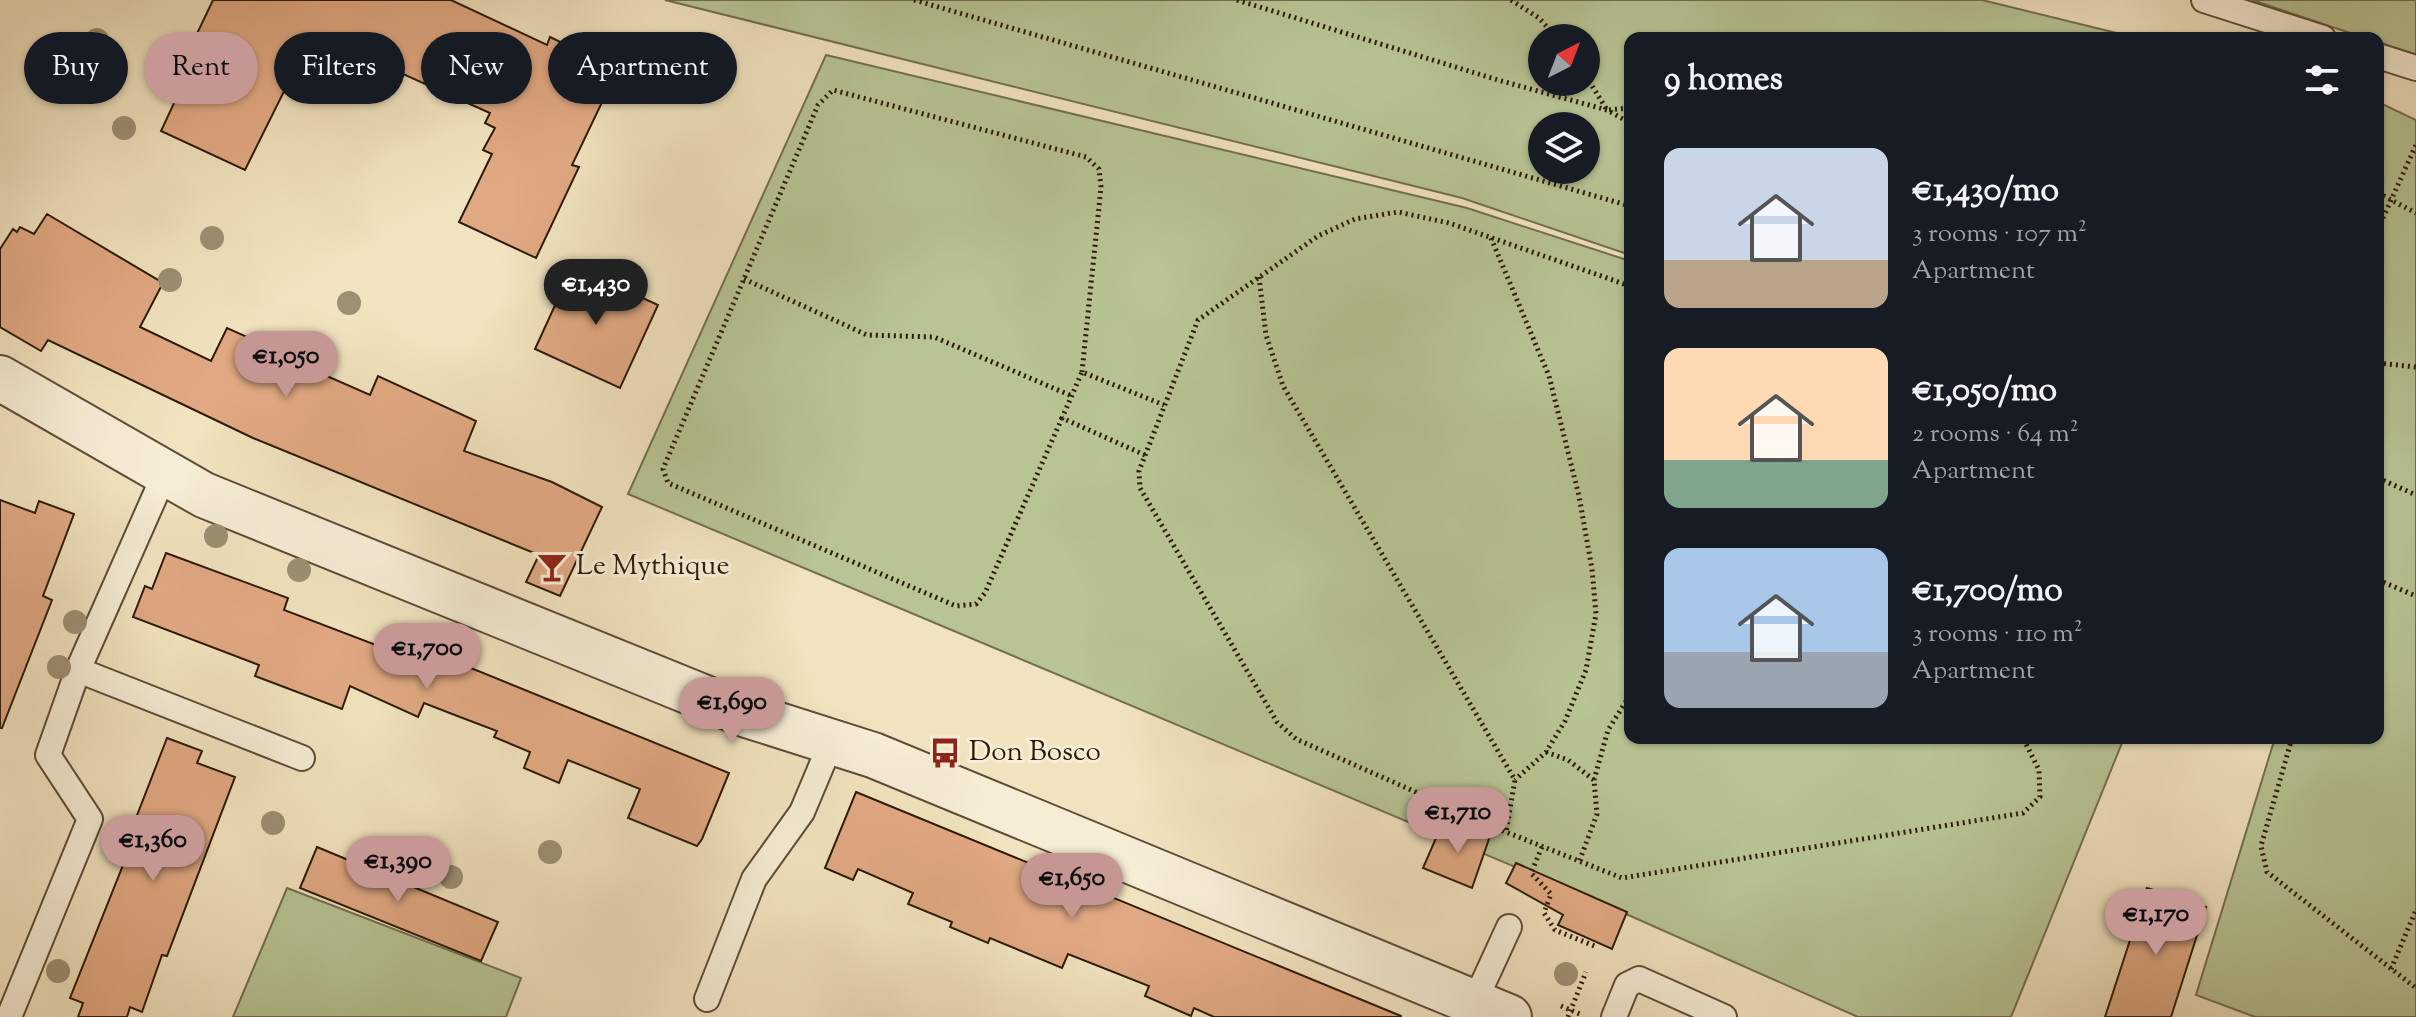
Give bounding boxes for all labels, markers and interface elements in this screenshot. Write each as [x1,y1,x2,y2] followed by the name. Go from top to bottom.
[1528,24,1600,96] north arrow
[1528,24,1600,184] map controls
[24,32,128,104] chip: Buy
[144,32,258,104] chip: Rent
[274,32,405,104] chip: Filters
[421,32,532,104] chip: New
[548,32,737,104] chip: Apartment
[1664,56,1783,105] text: 9 homes
[2300,58,2344,102] icon: filters
[1528,112,1600,184] button: layers
[1912,167,2059,216] text: €1,430/mo
[1728,180,1824,276] icon: home
[1912,216,2087,253] text: 3 rooms · 107 m²
[1912,253,2035,290] text: Apartment
[531,259,661,327] pin: €1,430
[562,266,630,303] text: €1,430
[221,331,351,399] pin: €1,050
[253,338,319,375] text: €1,050
[1912,367,2057,416] text: €1,050/mo
[1728,380,1824,476] icon: home
[1912,416,2079,453] text: 2 rooms · 64 m²
[1912,453,2035,490] text: Apartment
[576,547,730,587] place label: Le Mythique
[535,550,569,584] bar icon: Le Mythique
[1912,567,2063,616] text: €1,700/mo
[1728,580,1824,676] icon: home
[1912,616,2083,653] text: 3 rooms · 110 m²
[362,623,492,691] pin: €1,700
[391,630,463,667] text: €1,700
[1912,653,2035,690] text: Apartment
[667,677,797,745] pin: €1,690
[697,684,767,721] text: €1,690
[969,733,1101,773] place label: Don Bosco
[928,736,962,770] bus stop icon: Don Bosco
[1393,787,1523,855] pin: €1,710
[1425,794,1491,831] text: €1,710
[88,815,218,883] pin: €1,360
[119,822,187,859] text: €1,360
[333,836,463,904] pin: €1,390
[364,843,432,880] text: €1,390
[1007,853,1137,921] pin: €1,650
[1039,860,1105,897] text: €1,650
[2091,889,2221,957] pin: €1,170
[2123,896,2189,933] text: €1,170

